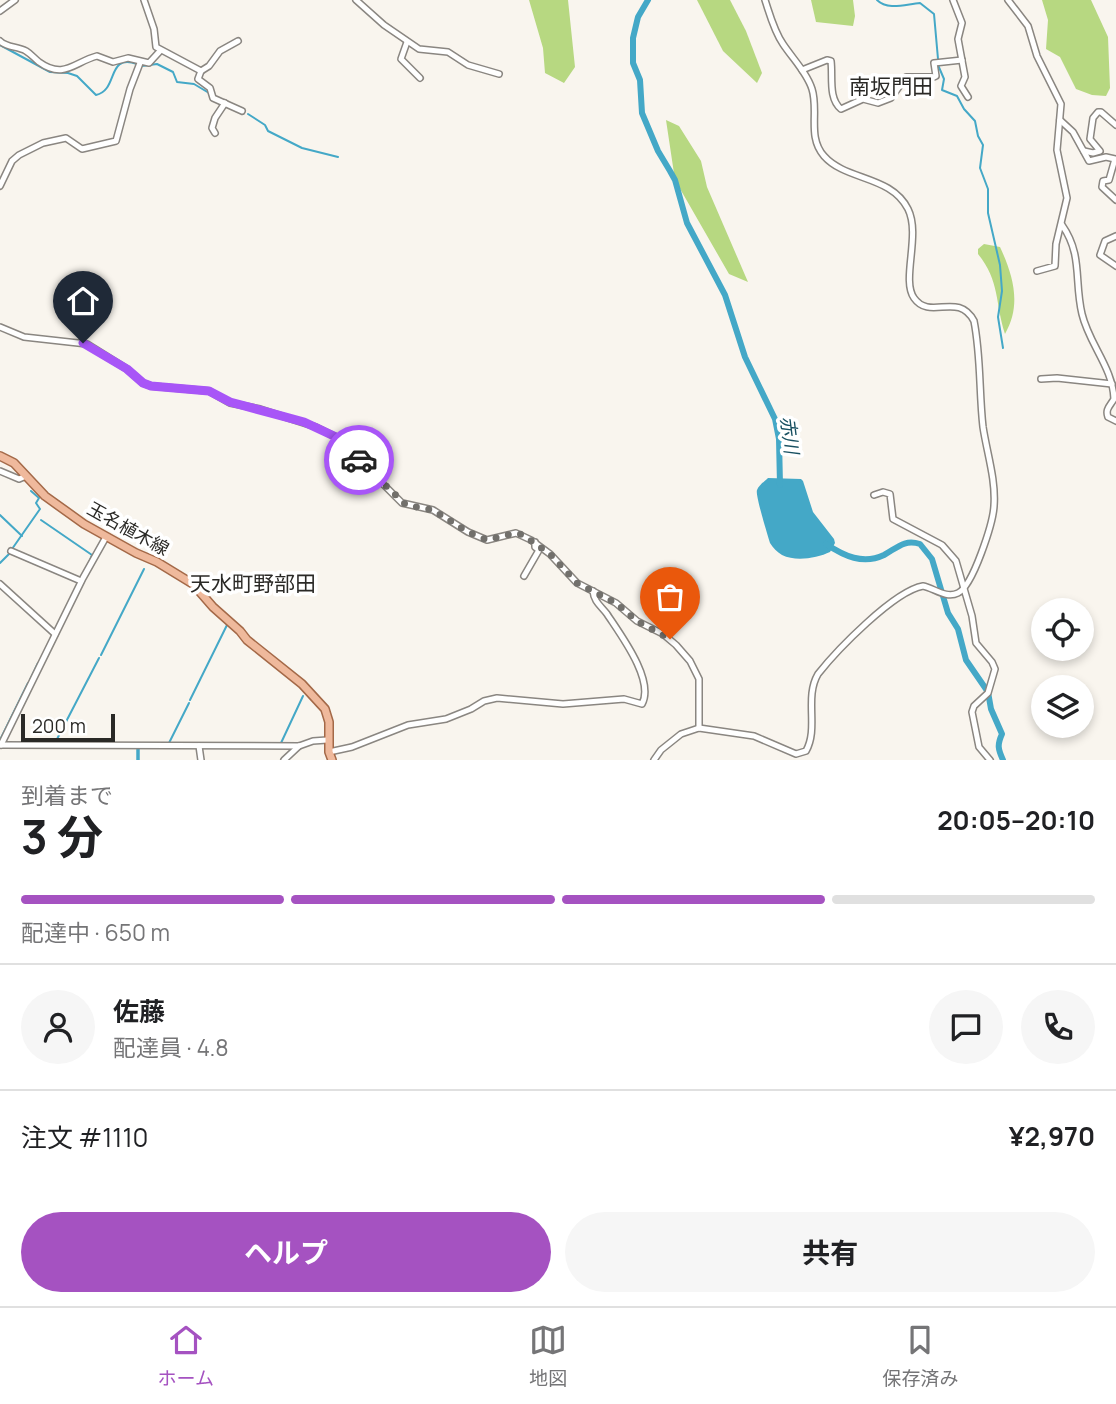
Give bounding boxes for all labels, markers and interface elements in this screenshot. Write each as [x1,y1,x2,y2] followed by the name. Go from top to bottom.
[849,72,933,100] district label: 南坂門田
[53,271,113,343] pin
[64,282,102,320] icon: home
[775,415,805,457] water label: 赤川
[324,425,394,495] courier
[340,441,378,479] icon: car
[83,496,174,560] street label: 玉名植木線
[640,567,700,639] pin
[190,569,316,597] district label: 天水町野部田
[651,578,689,616] icon: bag
[1031,598,1094,738] map controls
[1031,598,1094,661] button: locate
[1031,675,1094,738] button: layers
[21,711,116,743] scale bar
[32,713,86,739] text: 200 m
[21,779,113,811] text: 到着まで
[937,802,1095,838] text: 20:05–20:10
[21,805,103,868] text: 3 分
[21,916,170,948] text: 配達中 · 650 m
[21,990,95,1064] button: person
[929,990,1003,1064] button: chat
[1021,990,1095,1064] button: phone
[113,993,165,1029] text: 佐藤
[113,1031,229,1063] text: 配達員 · 4.8
[1009,1118,1095,1154] text: ¥2,970
[21,1119,148,1155] text: 注文 #1110
[21,1212,551,1292] button: ヘルプ
[565,1212,1095,1292] button: 共有
[158,1321,214,1391] tab: ホーム
[529,1321,567,1391] tab: 地図
[882,1321,958,1391] tab: 保存済み

